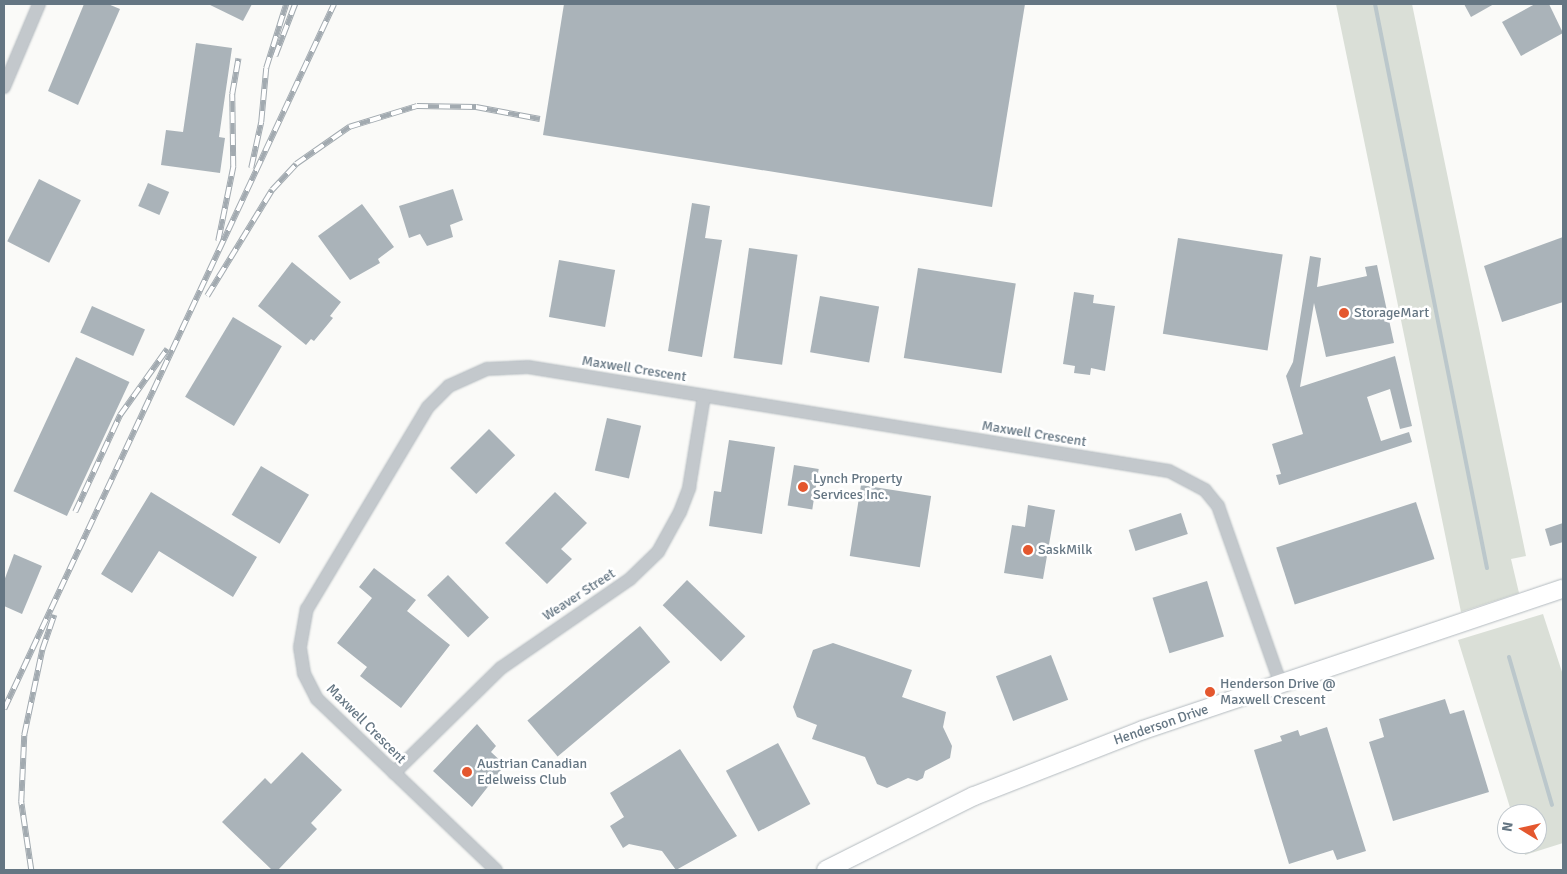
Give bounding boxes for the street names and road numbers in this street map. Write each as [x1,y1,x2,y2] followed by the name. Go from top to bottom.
[581,352,687,386] street label: Maxwell Crescent
[981,417,1087,451] street label: Maxwell Crescent
[540,565,618,625] street label: Weaver Street
[323,681,409,767] street label: Maxwell Crescent
[1111,701,1211,749] street label: Henderson Drive

